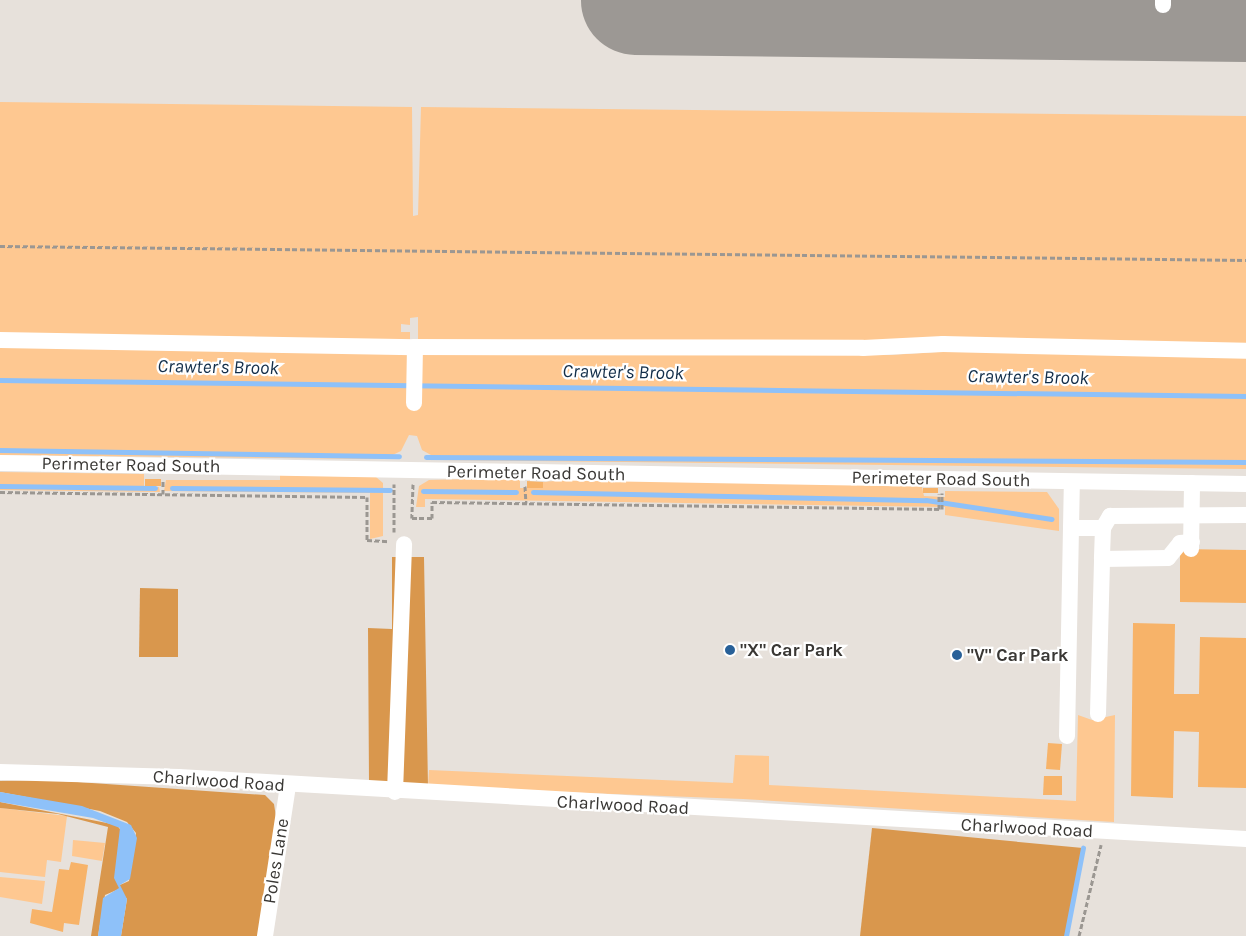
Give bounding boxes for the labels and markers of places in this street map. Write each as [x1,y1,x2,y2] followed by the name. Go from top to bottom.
[740,639,843,661] place label: "X" Car Park
[724,644,736,656] marker: "X" Car Park
[967,644,1068,666] place label: "V" Car Park
[951,649,963,661] marker: "V" Car Park

